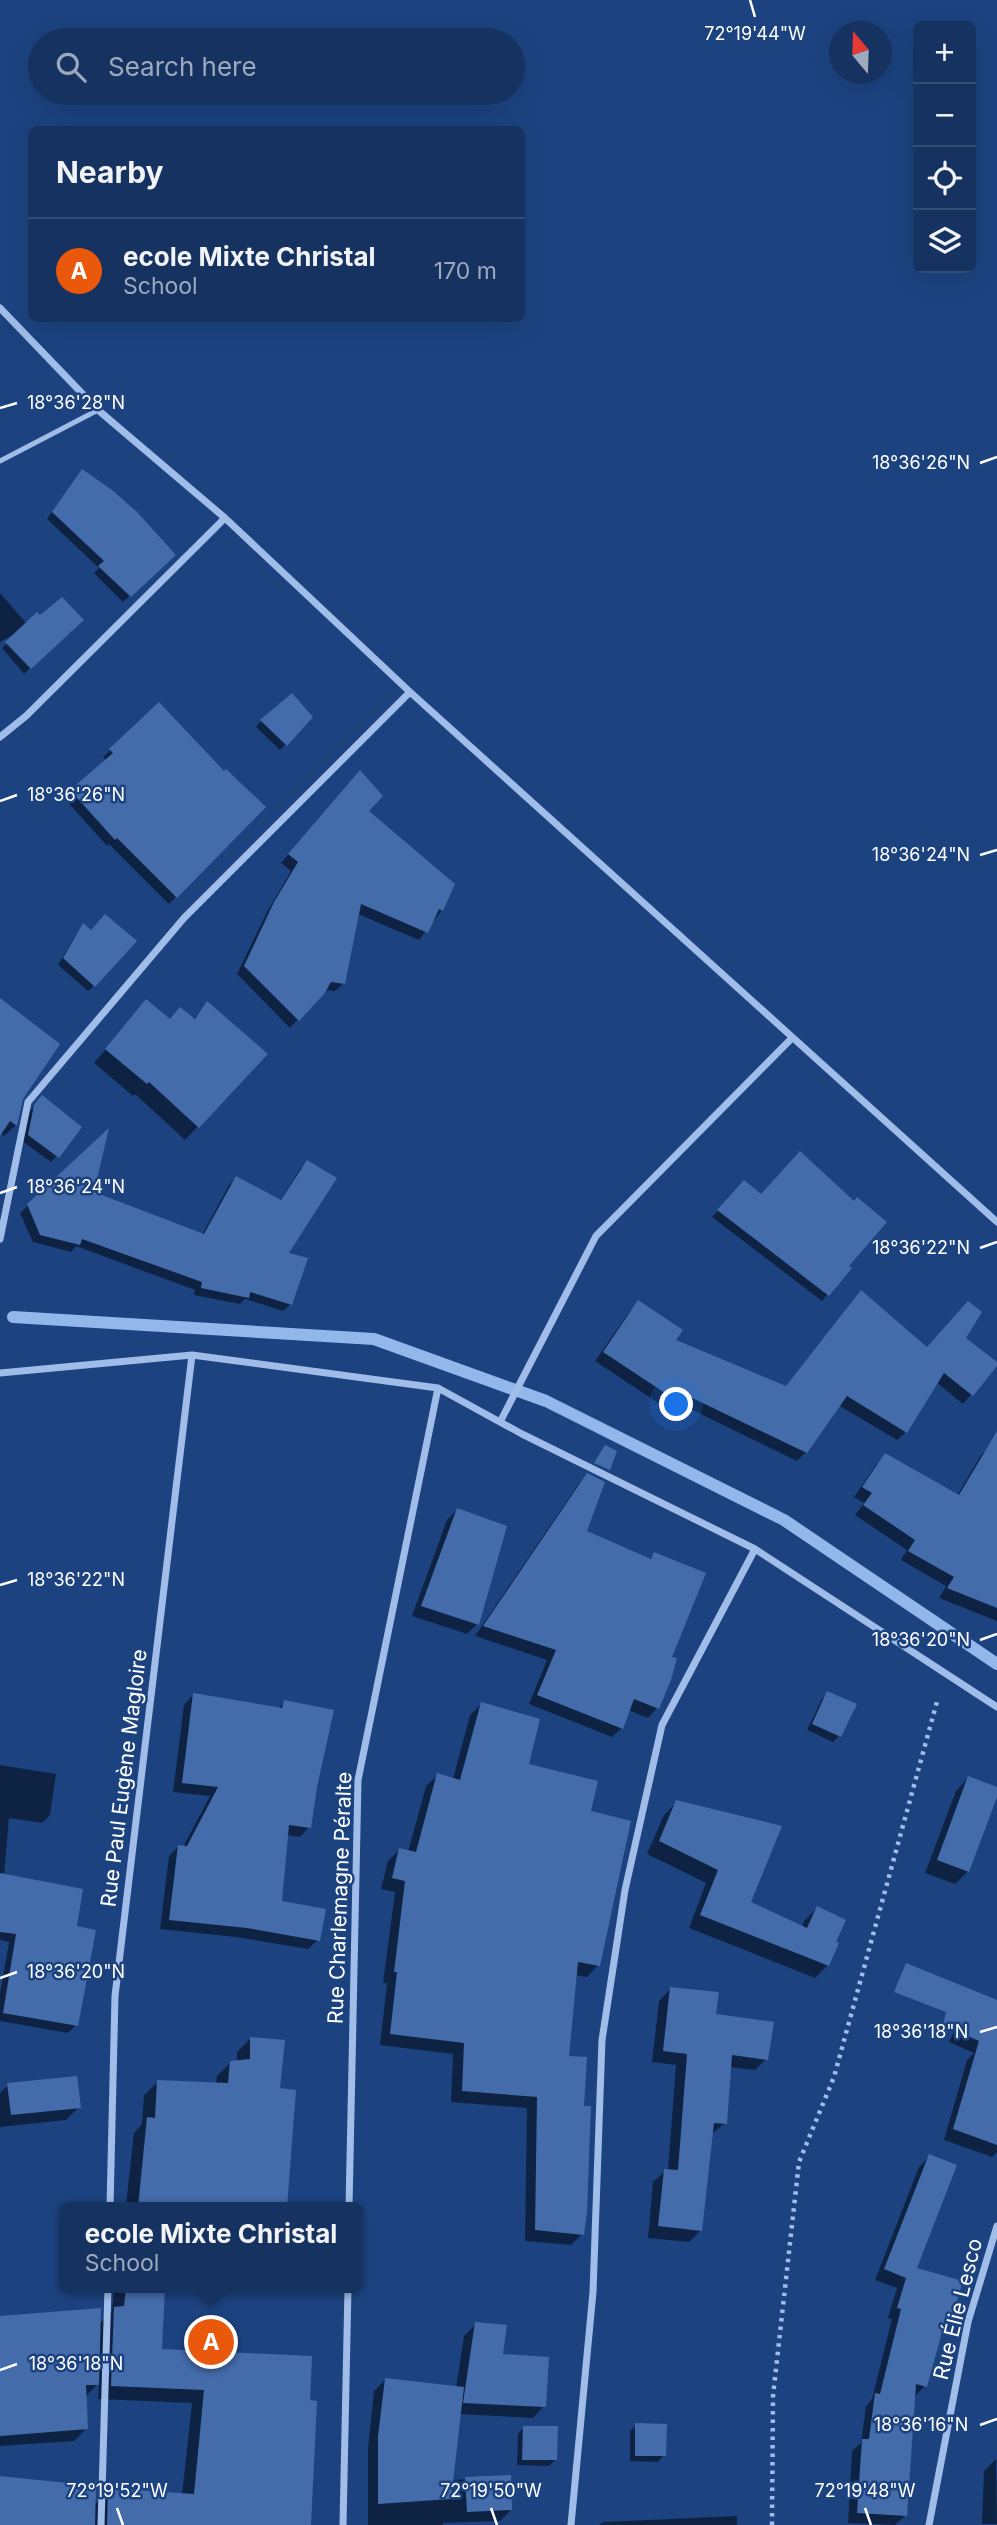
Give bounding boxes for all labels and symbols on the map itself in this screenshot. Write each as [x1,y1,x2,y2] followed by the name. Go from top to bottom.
[829,21,892,84] north arrow
[704,23,806,44] text: 72°19'44"W
[27,392,125,413] text: 18°36'28"N
[872,452,970,473] text: 18°36'26"N
[27,784,125,805] text: 18°36'26"N
[872,844,970,865] text: 18°36'24"N
[27,1176,125,1197] text: 18°36'24"N
[872,1237,970,1258] text: 18°36'22"N
[659,1387,693,1421] your location
[27,1569,125,1590] text: 18°36'22"N
[872,1629,970,1650] text: 18°36'20"N
[95,1648,152,1908] street label: Rue Paul Eugène Magloire
[323,1771,356,2025] street label: Rue Charlemagne Péralte
[27,1961,125,1982] text: 18°36'20"N
[874,2021,968,2042] text: 18°36'18"N
[927,2235,987,2382] street label: Rue Élie Lesco
[188,2316,234,2368] pin: A
[29,2353,123,2374] text: 18°36'18"N
[874,2414,968,2435] text: 18°36'16"N
[66,2480,168,2501] text: 72°19'52"W
[440,2480,542,2501] text: 72°19'50"W
[814,2480,916,2501] text: 72°19'48"W

